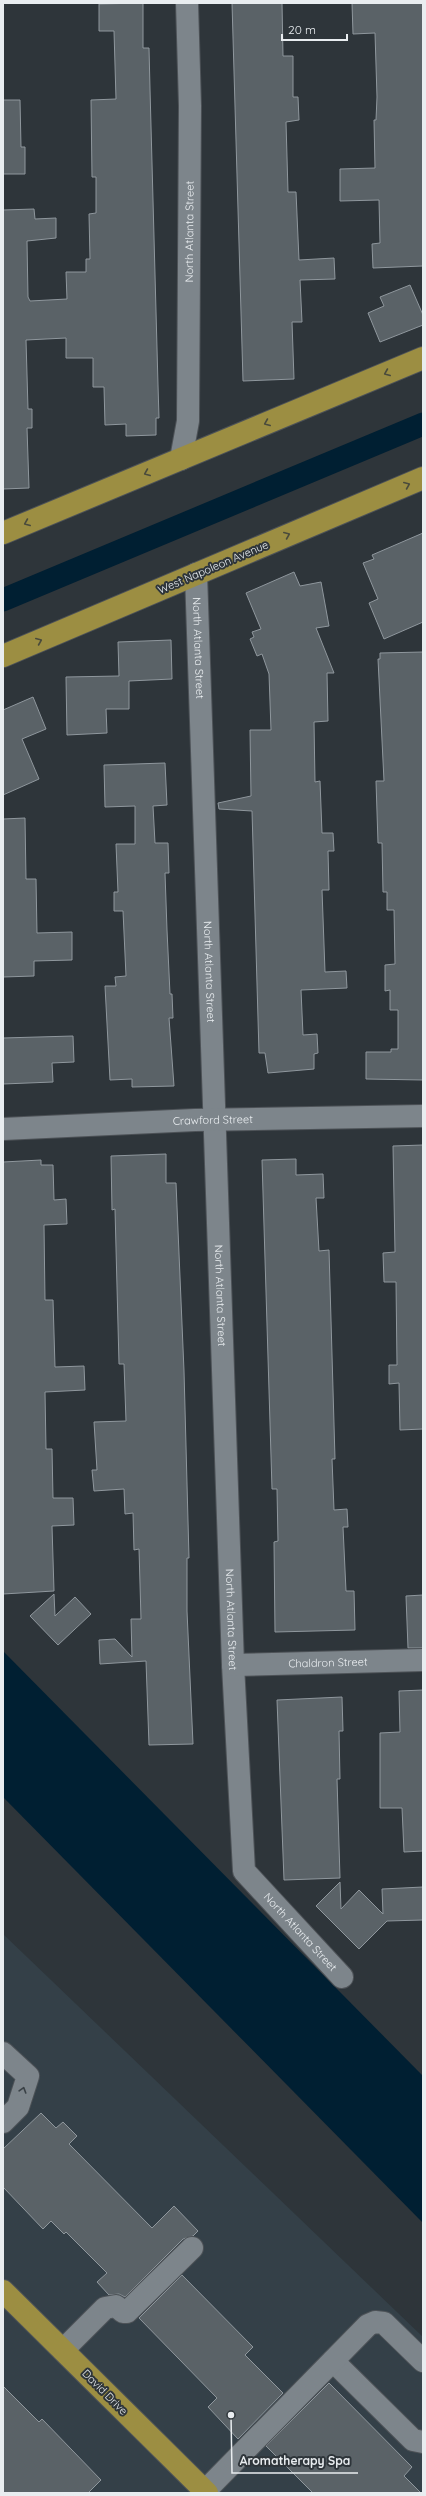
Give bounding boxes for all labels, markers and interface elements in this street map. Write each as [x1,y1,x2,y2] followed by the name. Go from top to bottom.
[282,16,347,42] scale bar
[288,22,316,37] text: 20 m
[182,180,197,283] street label: North Atlanta Street
[384,368,391,376] one-way arrow
[264,418,272,426] one-way arrow
[144,468,152,476] one-way arrow
[404,481,411,489] one-way arrow
[24,519,31,527] one-way arrow
[284,532,291,540] one-way arrow
[156,537,270,597] street label: West Napoleon Avenue
[190,597,207,699] street label: North Atlanta Street
[34,638,42,646] one-way arrow
[201,921,218,1023] street label: North Atlanta Street
[172,1112,253,1128] street label: Crawford Street
[212,1244,229,1347] street label: North Atlanta Street
[223,1568,240,1671] street label: North Atlanta Street
[288,1654,368,1671] street label: Chaldron Street
[261,1890,340,1974] street label: North Atlanta Street
[19,2087,27,2094] one-way arrow
[79,2366,131,2418] street label: David Drive
[232,2449,358,2473] callout: Aromatherapy Spa
[240,2453,350,2468] text: Aromatherapy Spa

